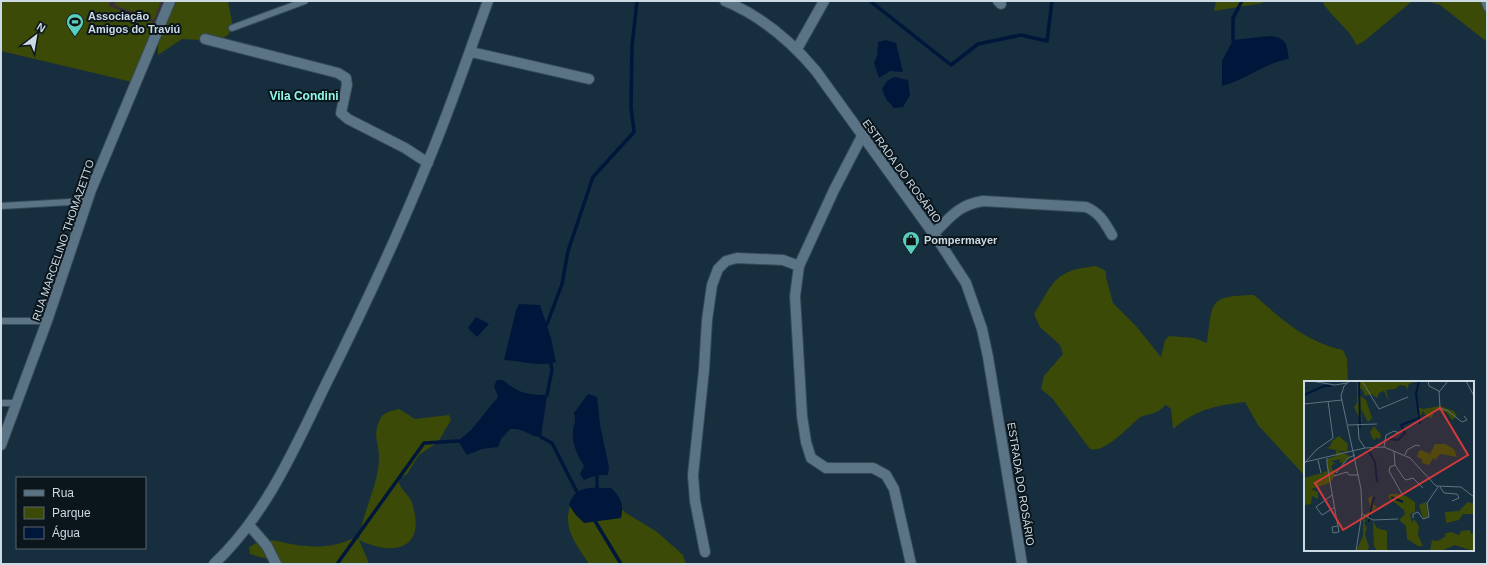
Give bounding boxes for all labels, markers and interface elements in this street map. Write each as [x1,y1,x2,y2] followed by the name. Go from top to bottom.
[88,10,180,35] place label: Associação Amigos do Traviú
[65,12,85,37] sports icon: Associação Amigos do Traviú
[16,16,56,56] north arrow
[35,20,48,35] text: N
[269,89,339,103] district label: Vila Condini
[860,117,944,225] street label: ESTRADA DO ROSÁRIO
[30,158,96,322] street label: RUA MARCELINO THOMAZETTO
[901,230,921,255] shop icon: Pompermayer
[924,234,998,246] place label: Pompermayer
[1304,381,1474,551] inset map
[1005,421,1037,547] street label: ESTRADA DO ROSÁRIO
[16,477,146,549] legend
[52,486,74,500] text: Rua
[52,506,91,520] text: Parque
[52,525,80,540] text: Água

